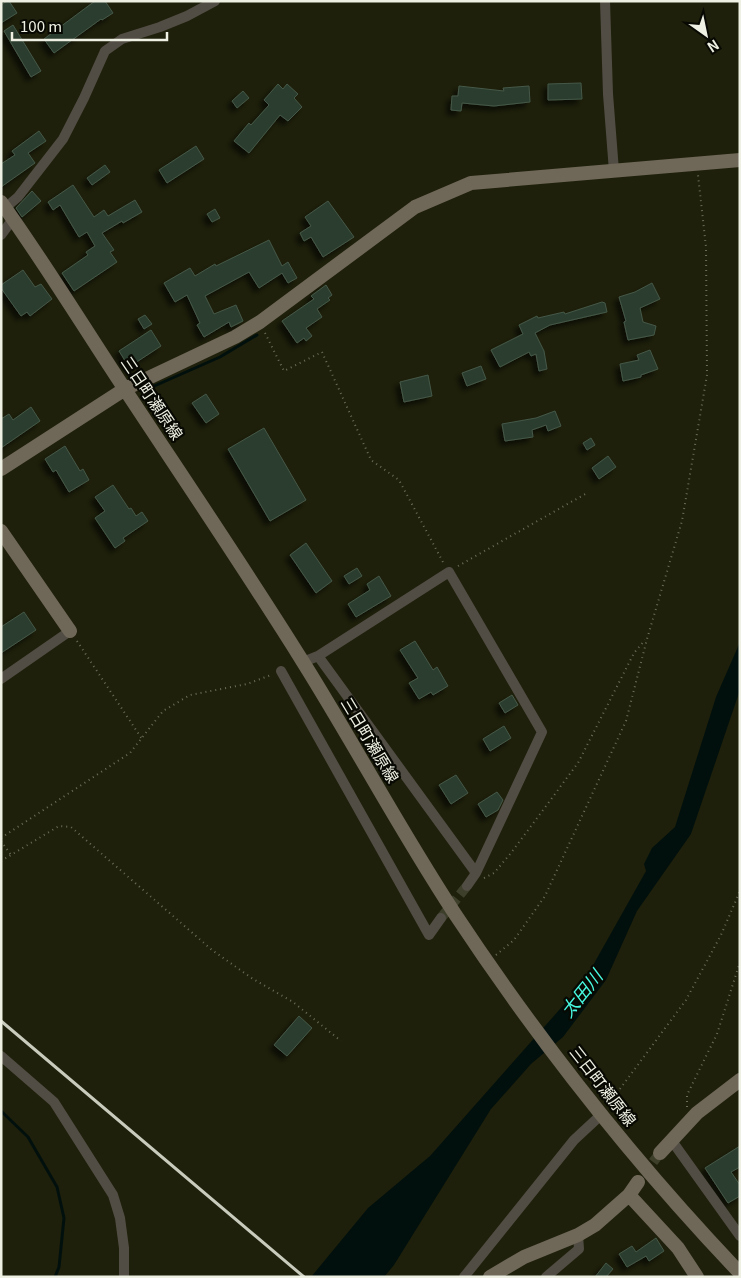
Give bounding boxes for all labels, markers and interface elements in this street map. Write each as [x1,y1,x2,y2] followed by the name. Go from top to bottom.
[12,10,168,42] scale bar
[681,10,731,60] north arrow
[20,15,62,36] text: 100 m
[704,35,723,58] text: N
[116,351,190,444] street label: 三日町瀬原線
[336,692,406,787] street label: 三日町瀬原線
[553,962,609,1022] water label: 太田川
[565,1040,643,1131] street label: 三日町瀬原線

